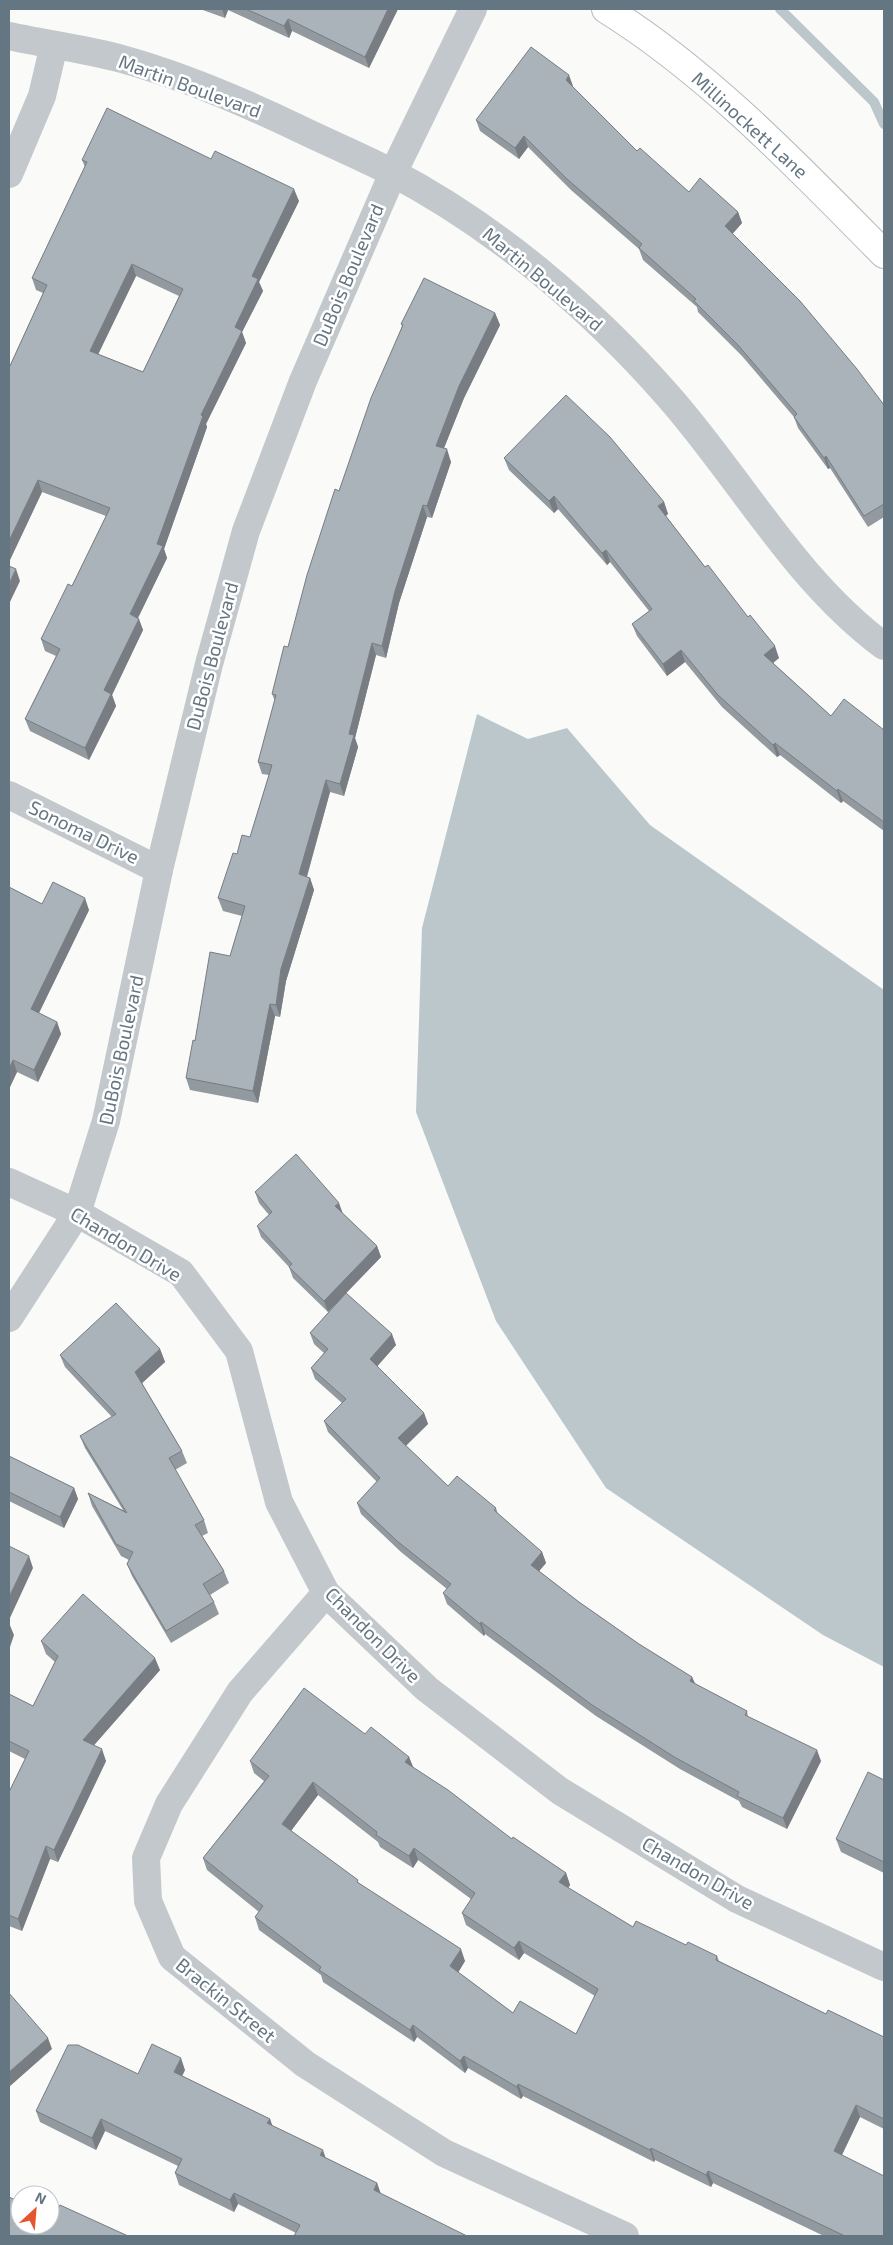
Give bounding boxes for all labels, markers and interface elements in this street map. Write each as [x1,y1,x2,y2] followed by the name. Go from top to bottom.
[116,49,265,122] street label: Martin Boulevard
[688,66,813,183] street label: Millinockett Lane
[307,200,388,350] street label: DuBois Boulevard
[479,222,608,336] street label: Martin Boulevard
[181,579,242,733] street label: DuBois Boulevard
[25,795,143,868] street label: Sonoma Drive
[93,973,148,1127] street label: DuBois Boulevard
[67,1201,186,1286] street label: Chandon Drive
[321,1582,426,1687] street label: Chandon Drive
[638,1831,758,1914] street label: Chandon Drive
[172,1952,281,2047] street label: Brackin Street
[10,2185,60,2235] north arrow
[33,2188,49,2208] text: N

